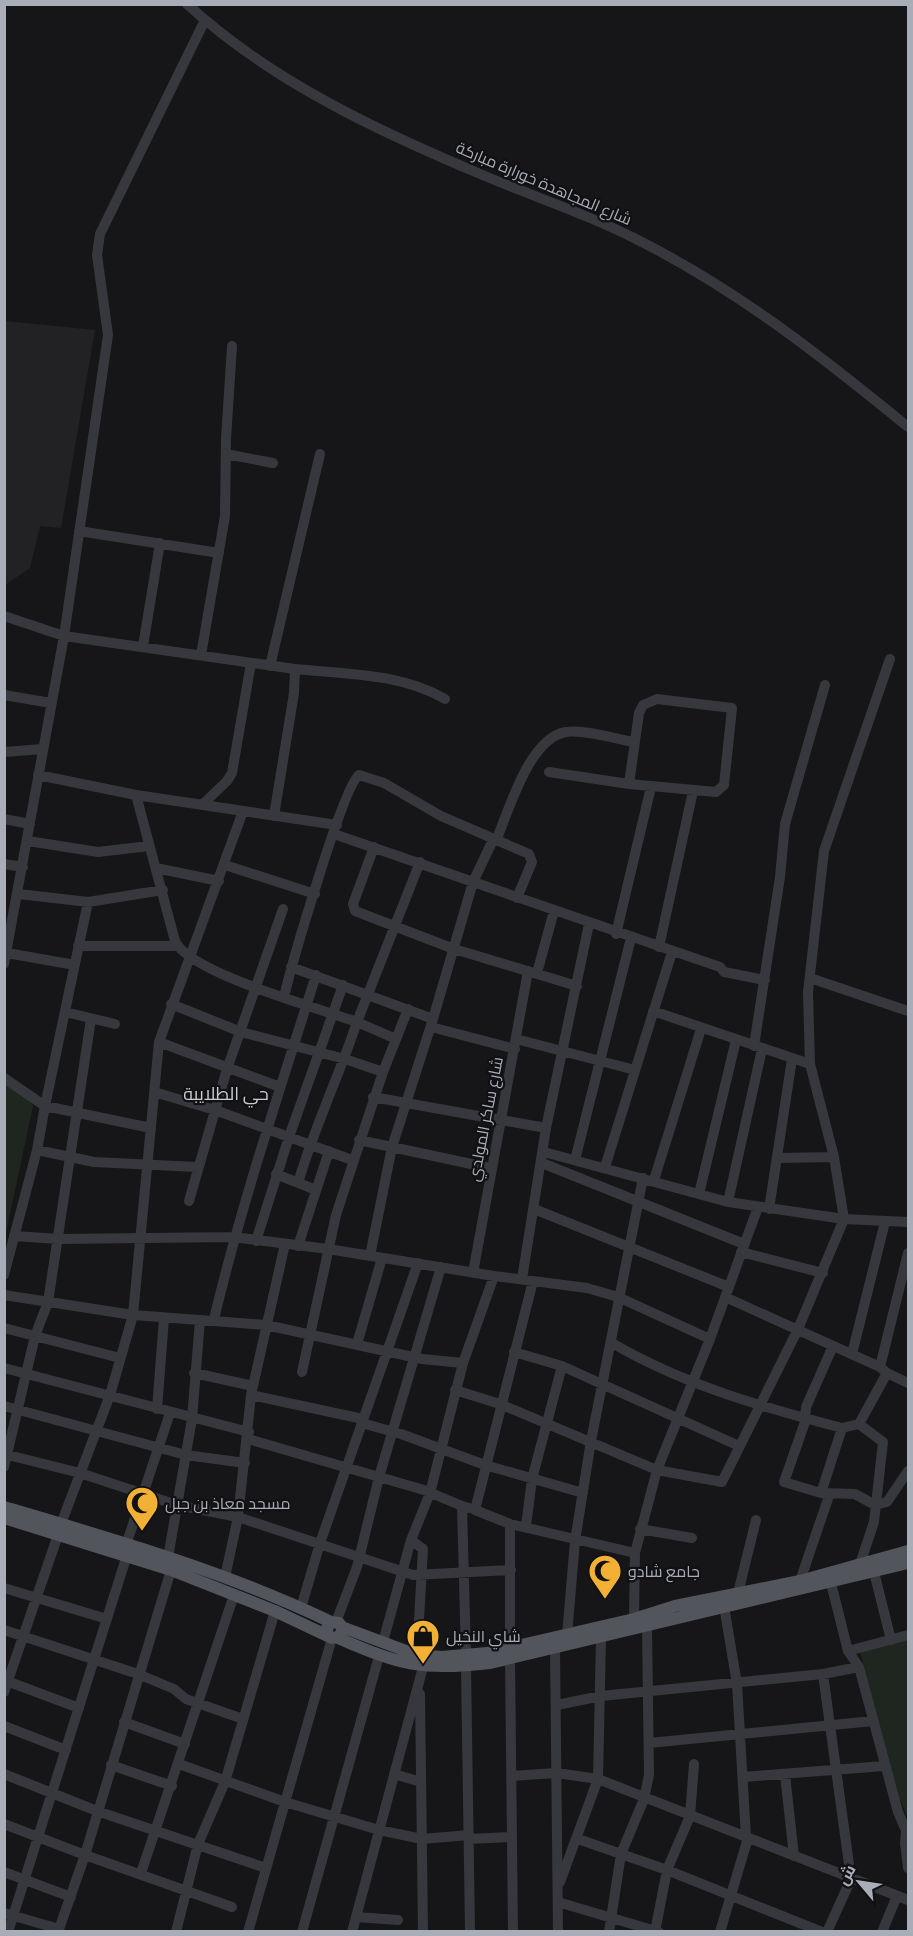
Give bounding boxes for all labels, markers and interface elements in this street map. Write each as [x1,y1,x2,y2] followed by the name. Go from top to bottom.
[452,137,635,231] street label: شارع المجاهدة خورارة مباركة
[463,1055,511,1184] street label: شارع ساكر المولدي
[183,1082,269,1108] district label: حي الطلايبة
[124,1485,160,1532] mosque icon: مسجد معاذ بن جبل
[165,1493,291,1514] place label: مسجد معاذ بن جبل
[587,1553,623,1600] mosque icon: جامع شادو
[628,1561,700,1583] place label: جامع شادو
[405,1618,441,1665] shop icon: شاي النخيل
[446,1626,521,1650] place label: شاي النخيل
[829,1852,889,1912] north arrow
[832,1861,860,1889] text: ش

